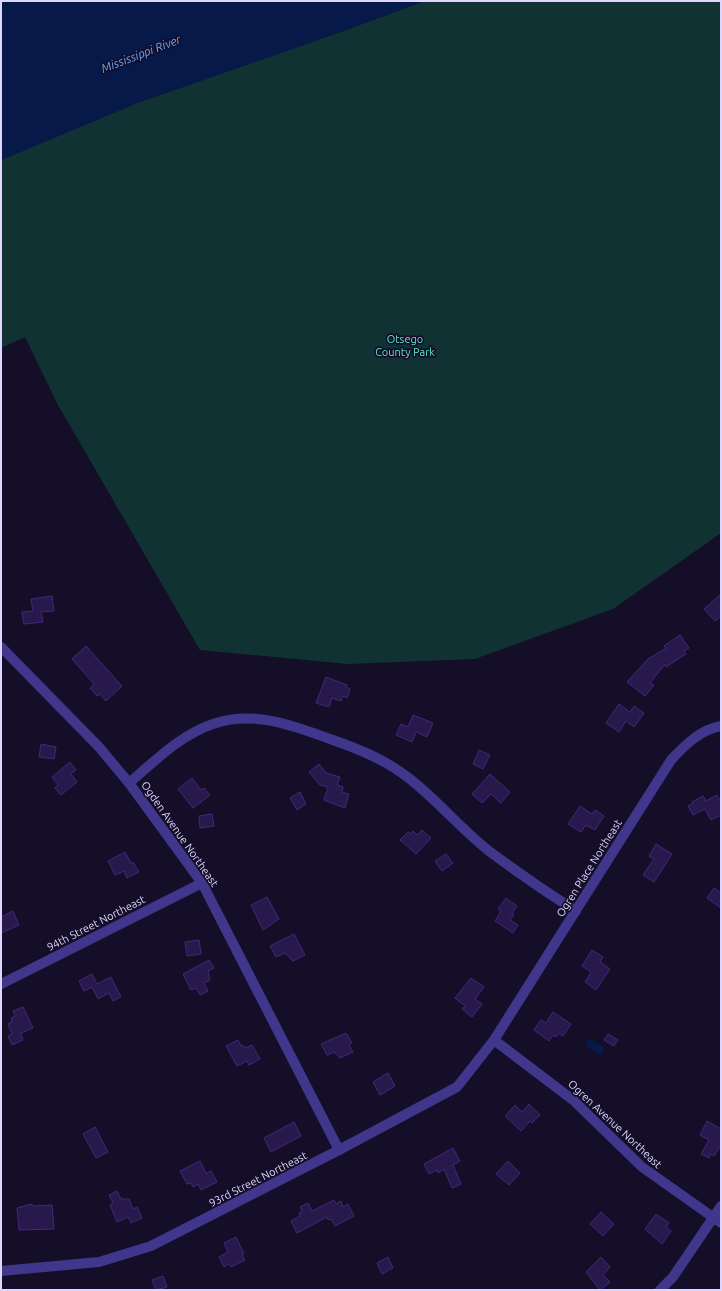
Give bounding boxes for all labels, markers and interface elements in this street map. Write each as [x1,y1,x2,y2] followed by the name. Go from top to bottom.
[99,32,183,75] water label: Mississippi River
[375,333,435,358] park label: Otsego County Park
[139,779,221,889] street label: Ogden Avenue Northeast
[554,817,624,919] street label: Ogren Place Northeast
[45,893,148,953] street label: 94th Street Northeast
[566,1078,665,1171] street label: Ogren Avenue Northeast
[207,1149,310,1209] street label: 93rd Street Northeast

